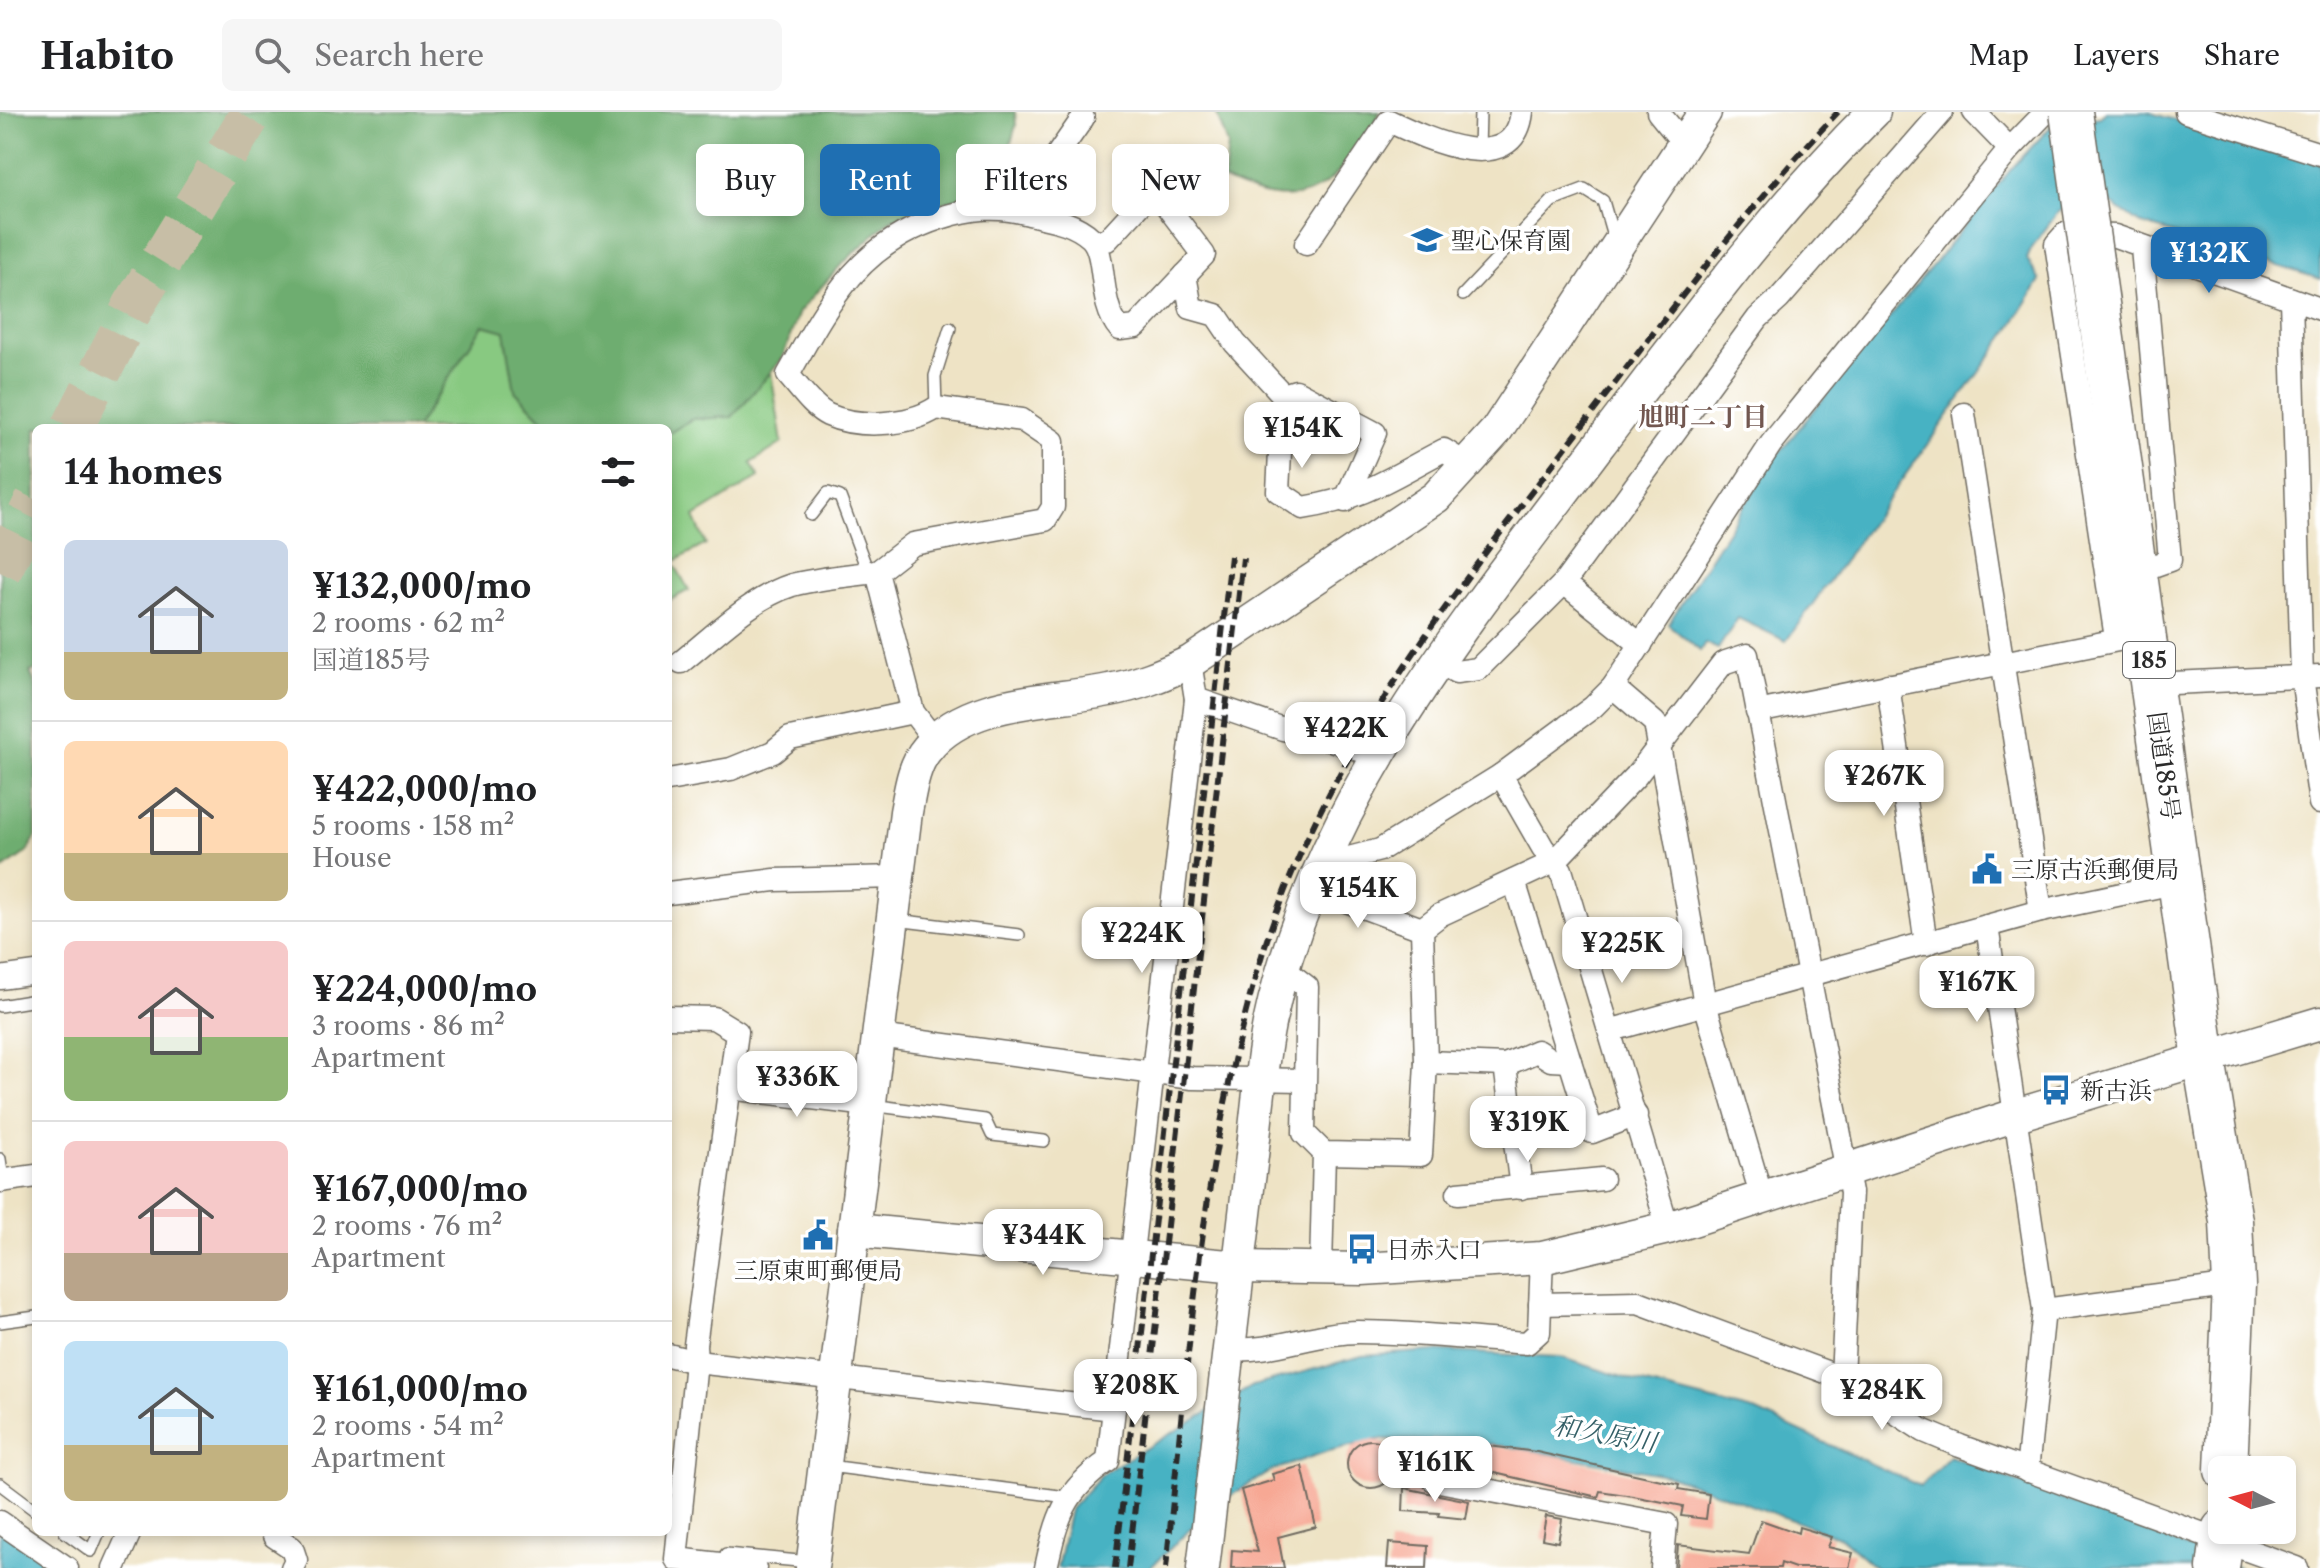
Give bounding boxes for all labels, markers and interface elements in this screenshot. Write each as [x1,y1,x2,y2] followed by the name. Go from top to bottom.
[222,19,782,91] search box
[40,32,174,79] text: Habito
[250,33,294,77] icon: search
[314,37,484,74] text: Search here
[1969,38,2029,72] text: Map
[2073,38,2160,72] text: Layers
[2204,38,2280,72] text: Share
[696,144,804,216] chip: Buy
[820,144,940,216] chip: Rent
[956,144,1096,216] chip: Filters
[1112,144,1229,216] chip: New
[1410,223,1444,257] school or university icon: 聖心保育園
[1451,226,1571,255] place label: 聖心保育園
[2153,227,2265,295] pin: ¥132K
[2169,237,2249,269] text: ¥132K
[1638,401,1768,433] district label: 旭町二丁目
[1246,402,1358,470] pin: ¥154K
[1262,412,1342,444] text: ¥154K
[596,450,640,494] icon: filters
[64,451,223,493] text: 14 homes
[312,565,531,607] text: ¥132,000/mo
[128,572,224,668] icon: home
[312,607,505,639] text: 2 rooms · 62 m²
[2123,642,2175,678] road number: 185
[312,644,430,676] text: 国道185号
[1289,702,1401,770] pin: ¥422K
[2142,710,2186,822] street label: 国道185号
[1303,712,1387,744] text: ¥422K
[1828,750,1940,818] pin: ¥267K
[1843,760,1925,792] text: ¥267K
[312,768,537,810] text: ¥422,000/mo
[128,773,224,869] icon: home
[312,810,514,842] text: 5 rooms · 158 m²
[312,842,392,874] text: House
[1970,852,2004,886] public building icon: 三原古浜郵便局
[2011,855,2179,884] place label: 三原古浜郵便局
[1302,862,1414,930] pin: ¥154K
[1318,872,1398,904] text: ¥154K
[1086,907,1198,975] pin: ¥224K
[1100,917,1184,949] text: ¥224K
[1566,917,1678,985] pin: ¥225K
[1580,927,1664,959] text: ¥225K
[1921,956,2033,1024] pin: ¥167K
[1937,966,2017,998] text: ¥167K
[312,968,537,1010] text: ¥224,000/mo
[128,973,224,1069] icon: home
[312,1010,505,1042] text: 3 rooms · 86 m²
[312,1042,445,1074] text: Apartment
[741,1051,853,1119] pin: ¥336K
[755,1061,839,1093] text: ¥336K
[2039,1073,2073,1107] bus stop icon: 新古浜
[2080,1076,2152,1105] place label: 新古浜
[1472,1096,1584,1164] pin: ¥319K
[1488,1106,1568,1138] text: ¥319K
[312,1168,528,1210] text: ¥167,000/mo
[128,1173,224,1269] icon: home
[987,1209,1099,1277] pin: ¥344K
[312,1210,502,1242] text: 2 rooms · 76 m²
[801,1218,835,1252] public building icon: 三原東町郵便局
[1001,1219,1085,1251] text: ¥344K
[1345,1232,1379,1266] bus stop icon: 日赤入口
[1386,1235,1482,1264] place label: 日赤入口
[312,1242,445,1274] text: Apartment
[734,1256,902,1285] place label: 三原東町郵便局
[1079,1359,1191,1427] pin: ¥208K
[1826,1364,1938,1432] pin: ¥284K
[312,1368,528,1410] text: ¥161,000/mo
[1092,1369,1178,1401] text: ¥208K
[128,1373,224,1469] icon: home
[1839,1374,1925,1406] text: ¥284K
[1551,1409,1662,1459] water label: 和久原川
[312,1410,504,1442] text: 2 rooms · 54 m²
[1379,1436,1491,1504] pin: ¥161K
[312,1442,445,1474] text: Apartment
[1396,1446,1474,1478] text: ¥161K
[2208,1456,2296,1544] north arrow
[2208,1456,2296,1544] map controls

